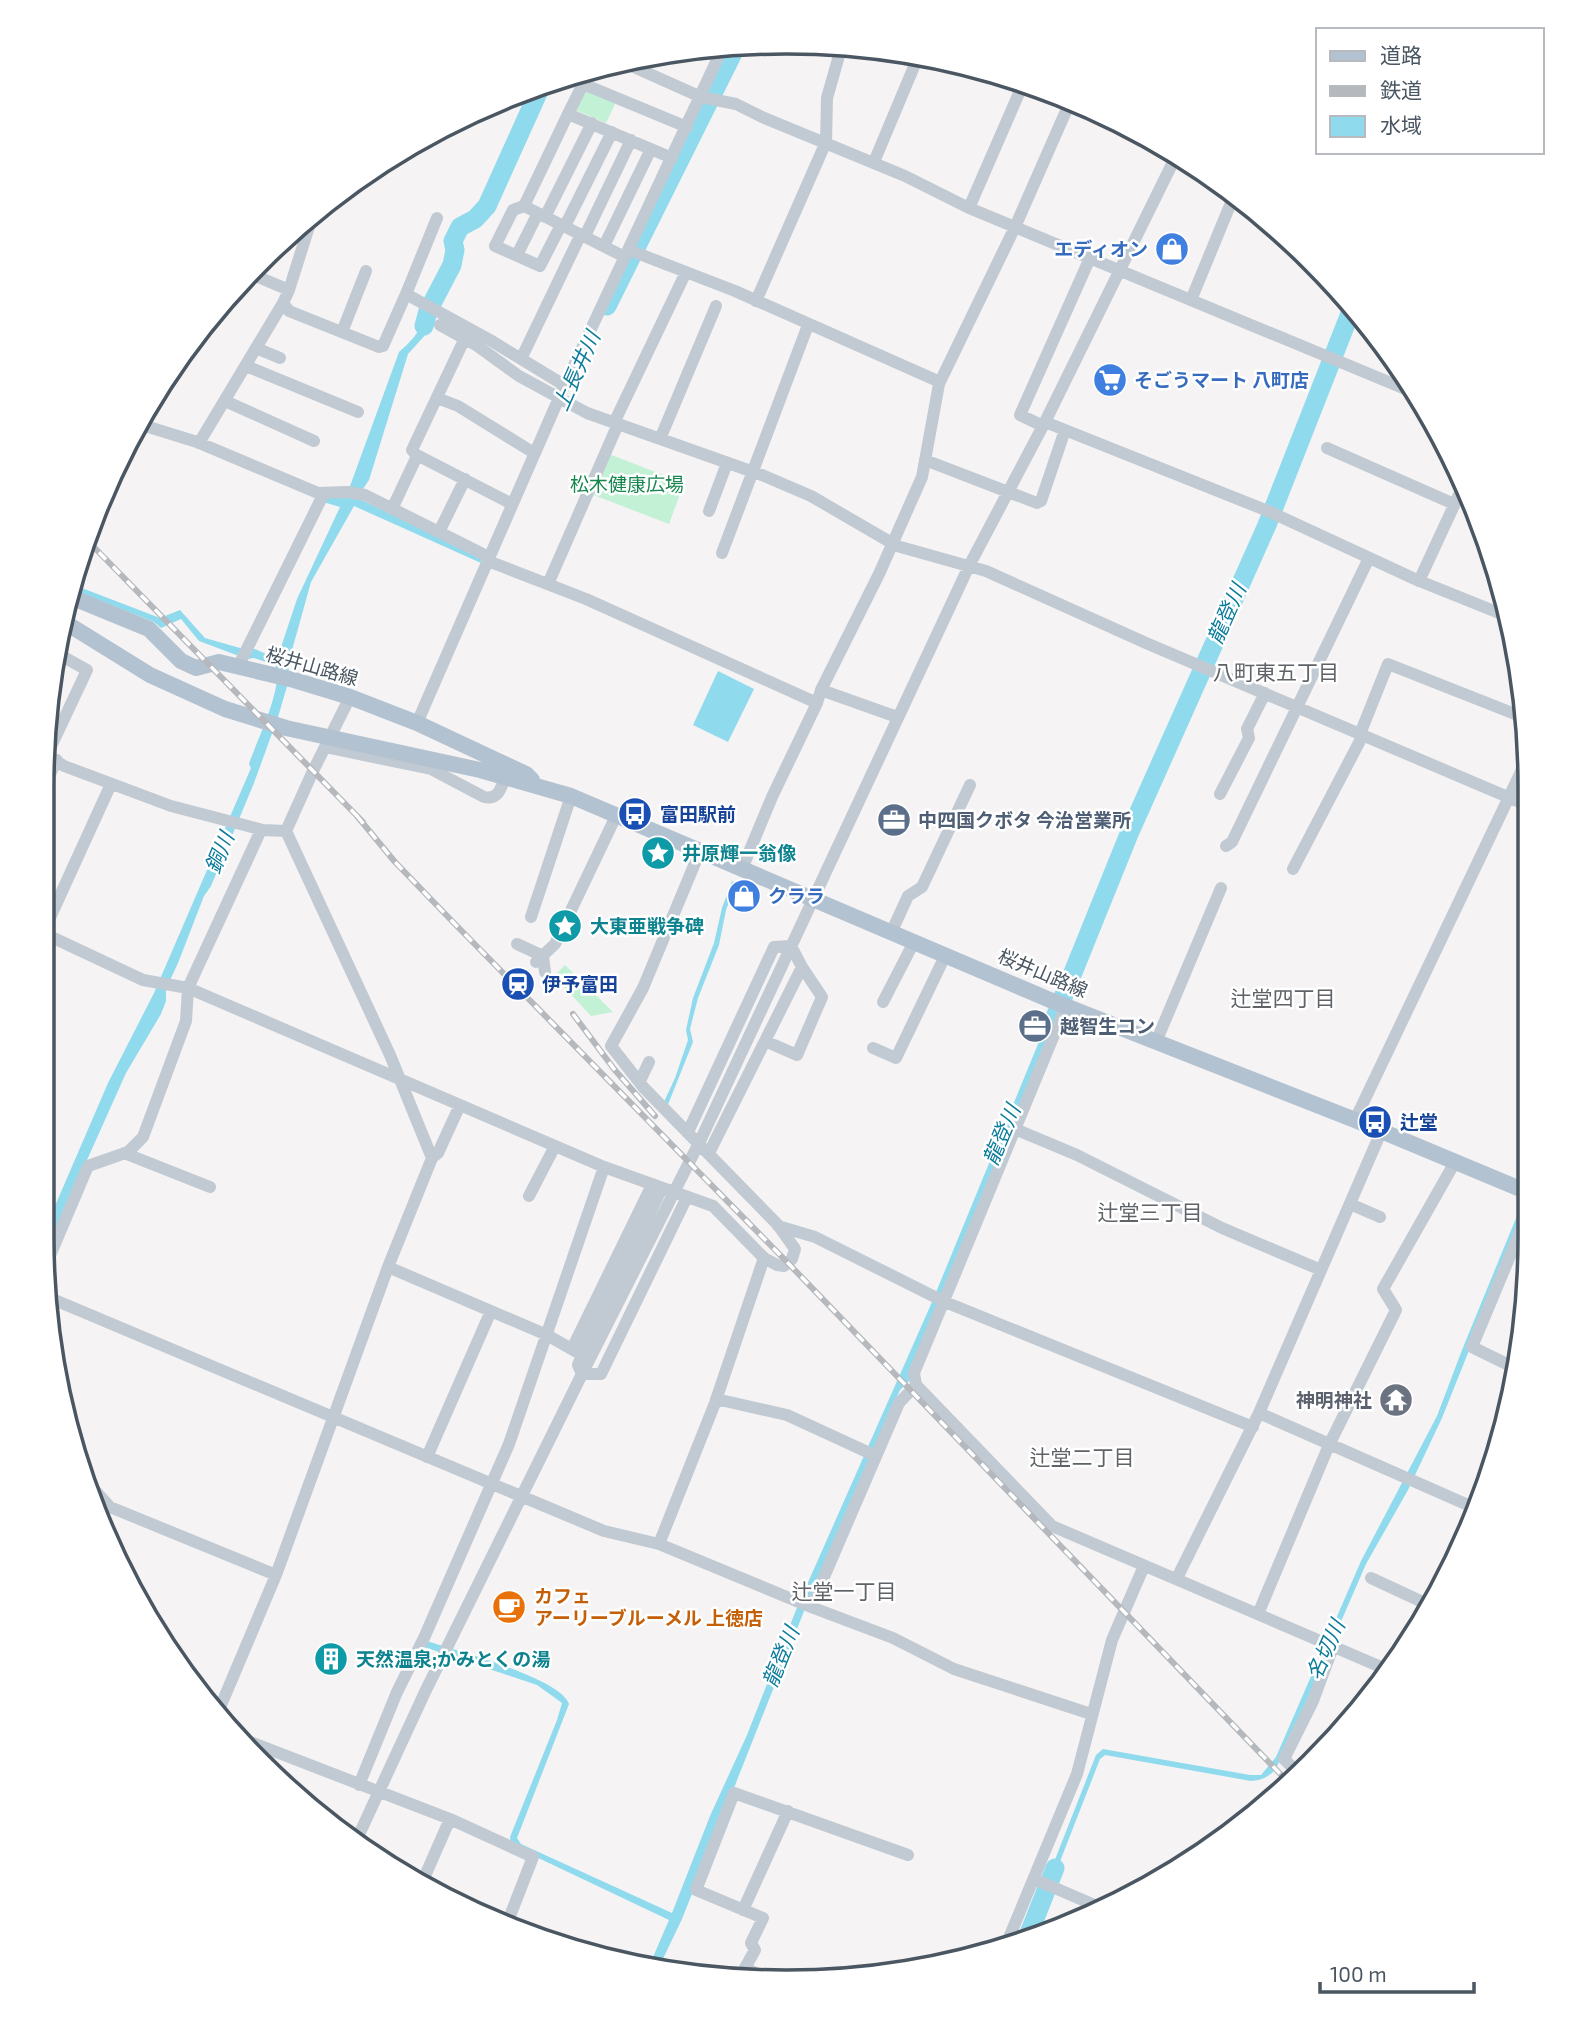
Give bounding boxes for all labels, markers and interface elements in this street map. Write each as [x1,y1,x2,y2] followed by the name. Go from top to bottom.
[1316,28,1544,154] legend
[1380,42,1422,67] text: 道路
[1380,77,1422,102] text: 鉄道
[1380,112,1422,137] text: 水域
[1153,230,1191,268] shop icon: エディオン
[1054,237,1148,260] place label: エディオン
[547,325,605,414] water label: 上長井川
[1091,361,1129,399] supermarket icon: そごうマート 八町店
[1134,368,1309,391] place label: そごうマート 八町店
[570,472,684,495] park label: 松木健康広場
[1201,578,1251,647] water label: 龍登川
[263,641,361,690] street label: 桜井山路線
[1213,659,1339,684] district label: 八町東五丁目
[616,795,654,833] bus stop icon: 富田駅前
[875,801,913,839] office icon: 中四国クボタ 今治営業所
[660,802,736,825] place label: 富田駅前
[918,808,1131,831] place label: 中四国クボタ 今治営業所
[199,826,239,877] water label: 銅川
[639,834,677,872] place icon: 井原輝一翁像
[682,841,796,864] place label: 井原輝一翁像
[725,877,763,915] shop icon: クララ
[768,884,825,907] place label: クララ
[546,907,584,945] place icon: 大東亜戦争碑
[590,914,704,937] place label: 大東亜戦争碑
[995,943,1091,1002] street label: 桜井山路線
[499,965,537,1003] station icon: 伊予富田
[542,972,618,995] place label: 伊予富田
[1231,985,1336,1010] district label: 辻堂四丁目
[1016,1007,1054,1045] office icon: 越智生コン
[1060,1014,1155,1037] place label: 越智生コン
[977,1099,1025,1168] water label: 龍登川
[1356,1103,1394,1141] bus stop icon: 辻堂
[1400,1110,1438,1133] place label: 辻堂
[1098,1199,1203,1224] district label: 辻堂三丁目
[1377,1381,1415,1419] temple icon: 神明神社
[1296,1388,1372,1411] place label: 神明神社
[1030,1444,1135,1469] district label: 辻堂二丁目
[792,1578,897,1603] district label: 辻堂一丁目
[534,1584,763,1629] place label: カフェ アーリーブルーメル 上徳店
[490,1588,528,1626] cafe icon: カフェ アーリーブルーメル 上徳店
[1300,1614,1350,1683] water label: 名切川
[756,1621,804,1690] water label: 龍登川
[312,1640,350,1678] building icon: 天然温泉;かみとくの湯
[356,1647,550,1670] place label: 天然温泉;かみとくの湯
[1320,1951,1474,1995] scale bar
[1330,1961,1387,1986] text: 100 m

